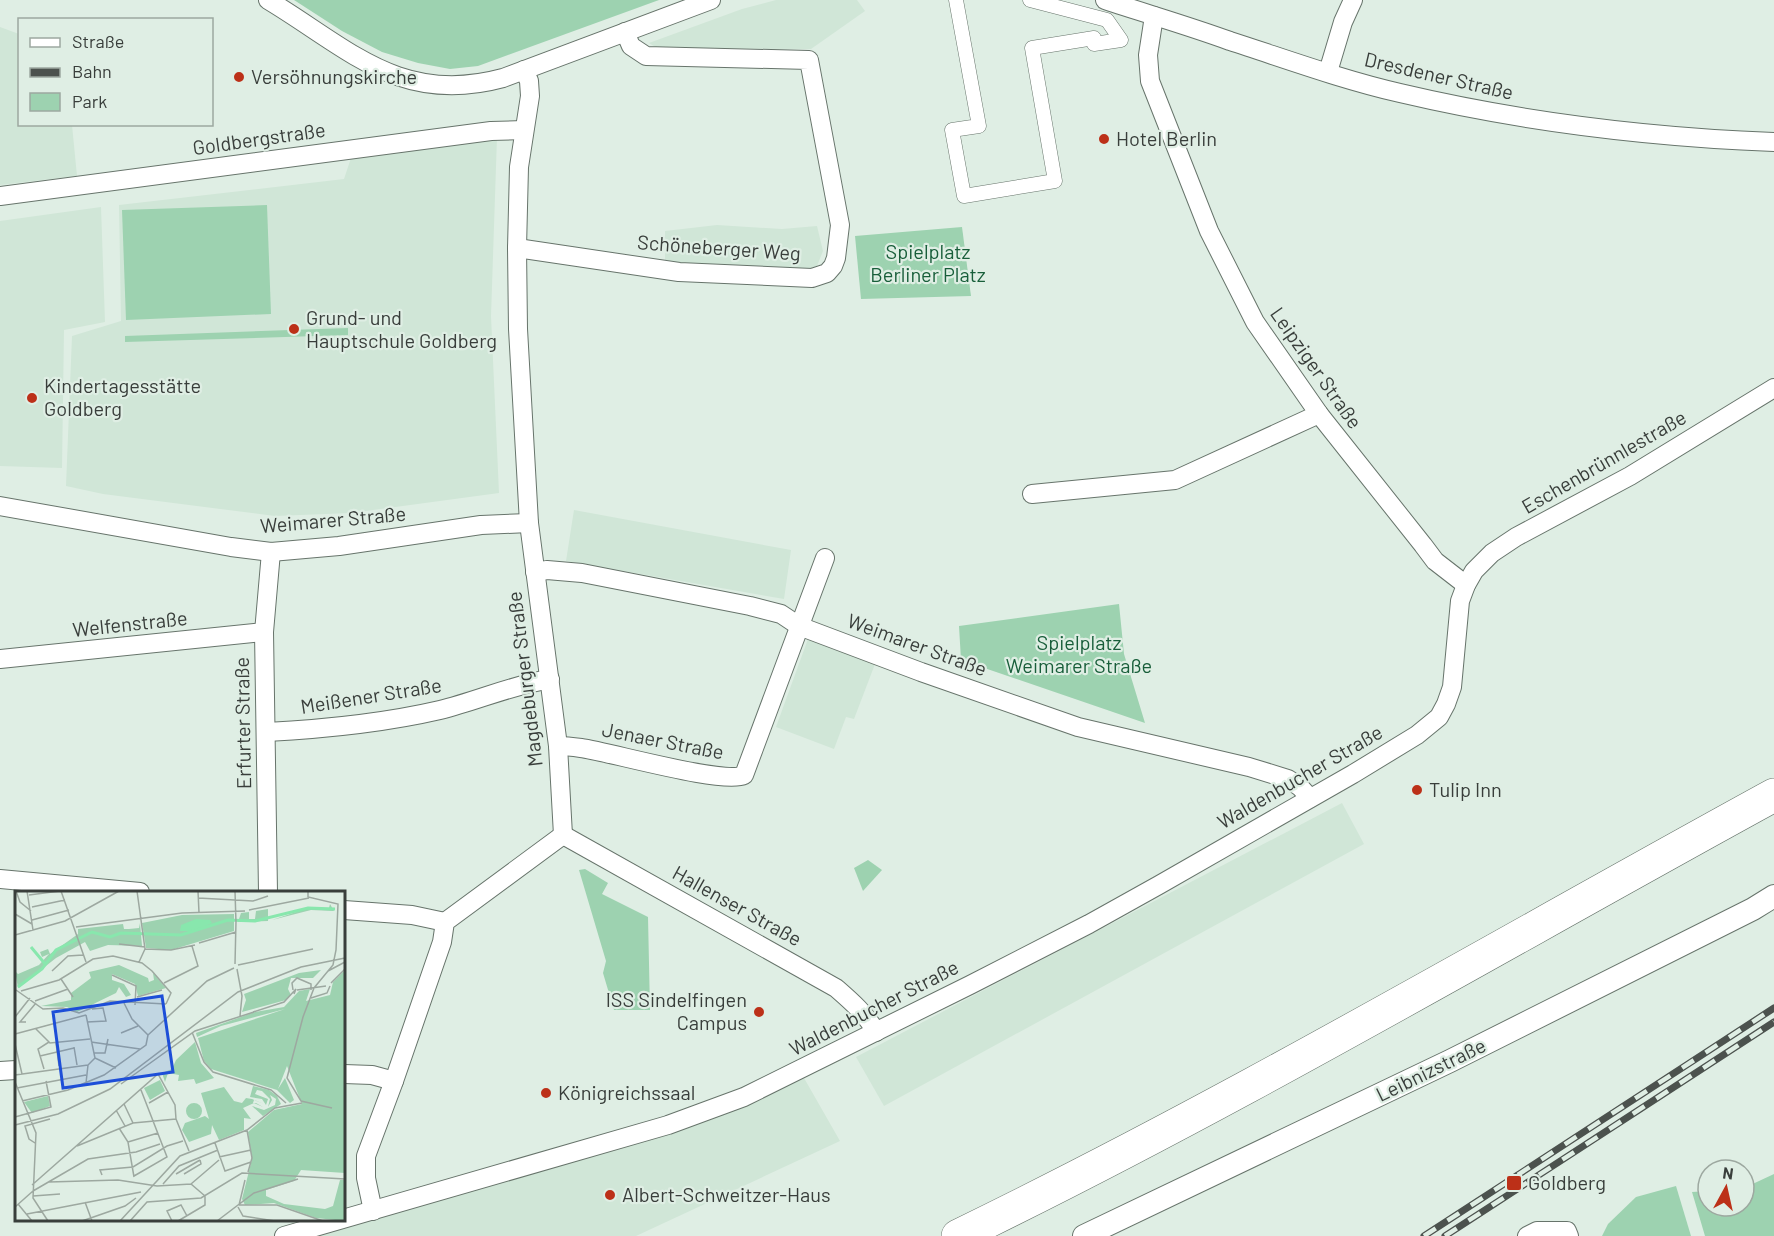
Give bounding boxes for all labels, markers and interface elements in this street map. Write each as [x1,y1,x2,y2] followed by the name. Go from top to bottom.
[18,18,213,126] legend
[72,30,124,52] text: Straße
[1362,46,1516,104] street label: Dresdener Straße
[72,60,112,82] text: Bahn
[251,64,417,88] place label: Versöhnungskirche
[232,70,246,84] marker: Versöhnungskirche
[72,90,107,112] text: Park
[191,117,327,159] street label: Goldbergstraße
[1116,126,1217,150] place label: Hotel Berlin
[1097,132,1111,146] marker: Hotel Berlin
[637,229,802,265] street label: Schöneberger Weg
[870,239,986,286] park label: Spielplatz Berliner Platz
[1266,302,1368,433] street label: Leipziger Straße
[306,305,497,352] place label: Grund- und Hauptschule Goldberg
[287,322,301,336] marker: Grund- und Hauptschule Goldberg
[44,373,201,420] place label: Kindertagesstätte Goldberg
[25,391,39,405] marker: Kindertagesstätte Goldberg
[1517,404,1690,518] street label: Eschenbrünnlestraße
[259,501,407,537] street label: Weimarer Straße
[501,590,547,768] street label: Magdeburger Straße
[71,605,189,641] street label: Welfenstraße
[844,608,990,680] street label: Weimarer Straße
[1006,630,1152,677] park label: Spielplatz Weimarer Straße
[229,657,255,789] street label: Erfurter Straße
[299,672,443,718] street label: Meißener Straße
[600,716,726,764] street label: Jenaer Straße
[1213,719,1386,833] street label: Waldenbucher Straße
[1429,777,1502,801] place label: Tulip Inn
[1410,783,1424,797] marker: Tulip Inn
[669,860,806,950] street label: Hallenser Straße
[15,891,345,1221] inset map
[785,954,962,1060] street label: Waldenbucher Straße
[606,987,747,1034] place label: ISS Sindelfingen Campus
[752,1005,766,1019] marker: ISS Sindelfingen Campus
[1372,1032,1489,1106] street label: Leibnizstraße
[558,1080,695,1104] place label: Königreichssaal
[539,1086,553,1100] marker: Königreichssaal
[1696,1158,1756,1218] north arrow
[1722,1163,1735,1183] text: N
[1528,1170,1606,1194] place label: Goldberg
[1505,1174,1523,1192] marker: Goldberg
[622,1182,831,1206] place label: Albert-Schweitzer-Haus
[603,1188,617,1202] marker: Albert-Schweitzer-Haus

